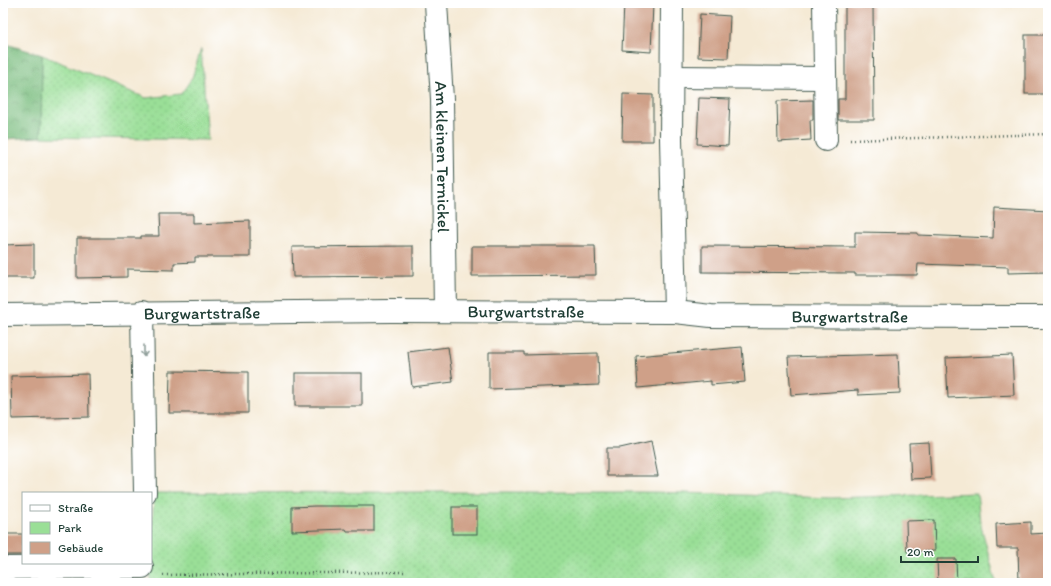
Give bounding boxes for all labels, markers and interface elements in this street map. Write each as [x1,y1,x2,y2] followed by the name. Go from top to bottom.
[431,80,454,233] street label: Am kleinen Ternickel
[468,301,584,322] street label: Burgwartstraße
[144,302,260,324] street label: Burgwartstraße
[791,306,908,327] street label: Burgwartstraße
[140,344,148,357] one-way arrow
[22,492,152,564] legend
[58,501,93,515] text: Straße
[58,521,82,535] text: Park
[901,538,978,564] scale bar
[58,541,103,555] text: Gebäude
[907,545,934,559] text: 20 m

